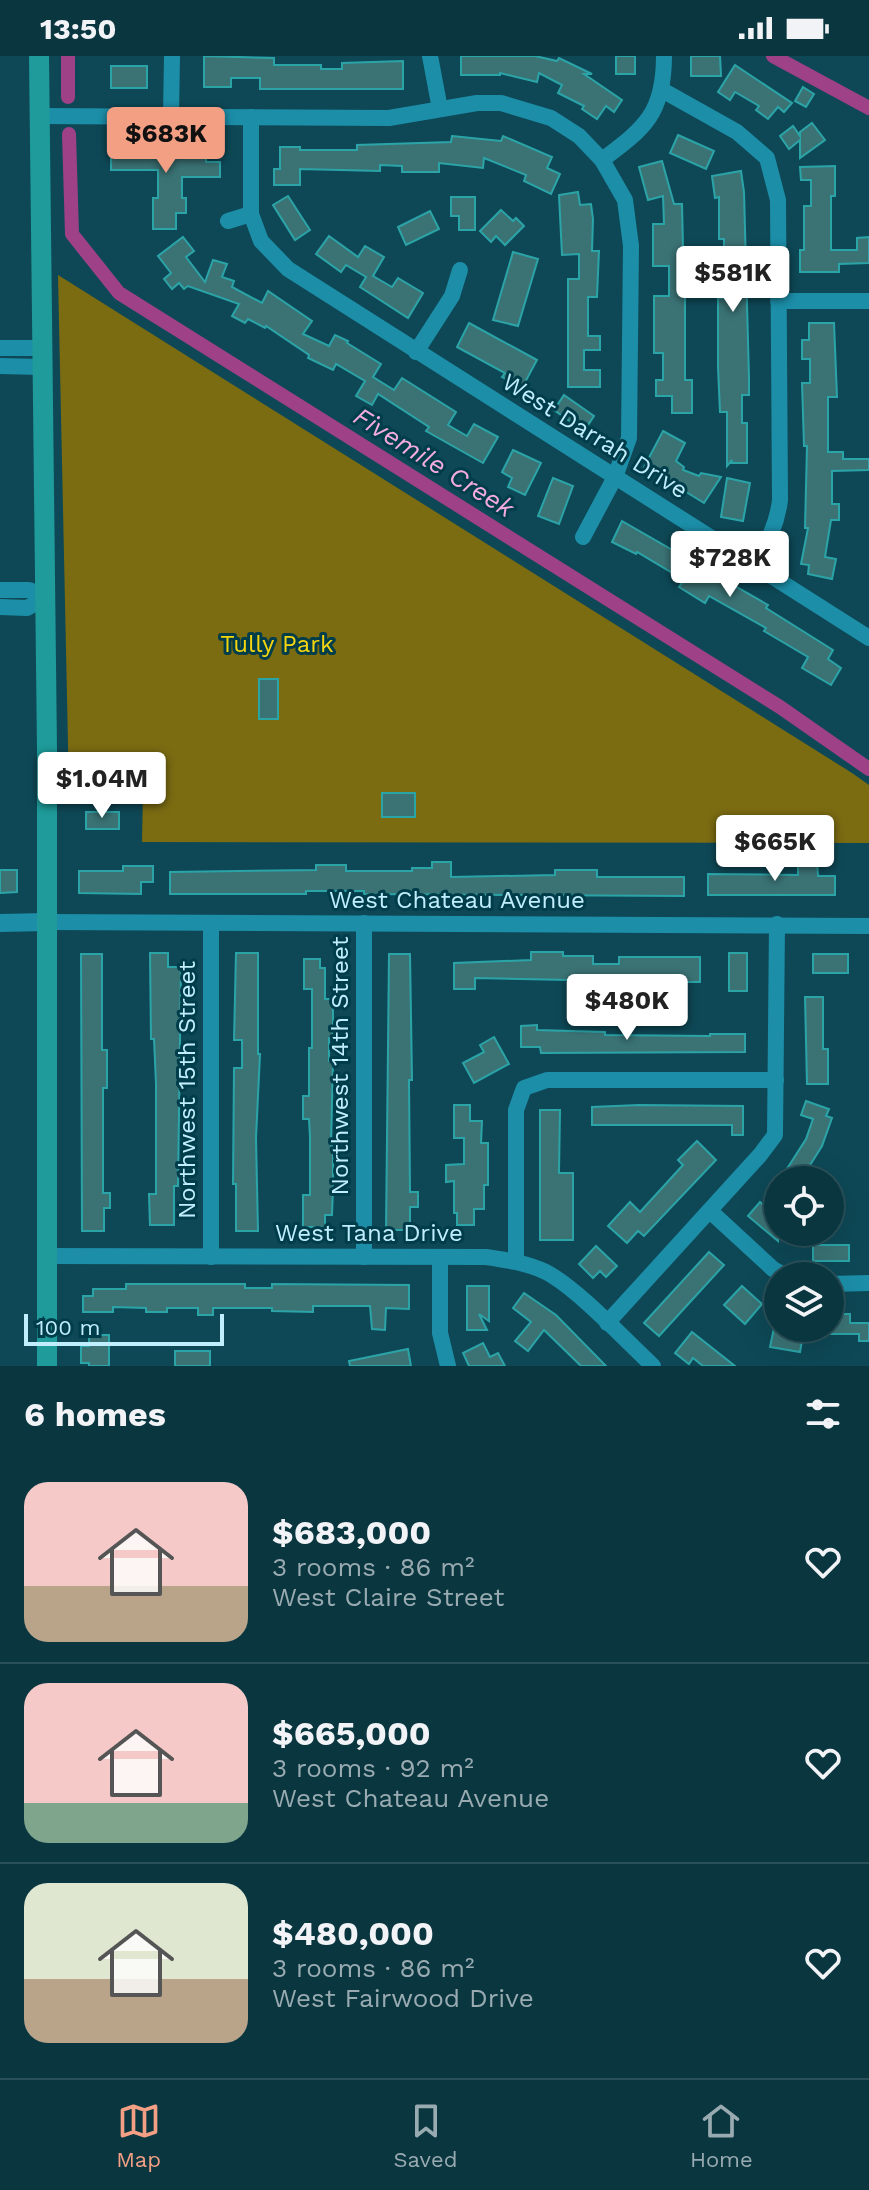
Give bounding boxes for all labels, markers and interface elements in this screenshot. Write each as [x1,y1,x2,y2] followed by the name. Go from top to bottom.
[40,11,117,46] text: 13:50
[110,107,222,175] pin: $683K
[125,118,207,148] text: $683K
[677,246,789,314] pin: $581K
[694,257,772,287] text: $581K
[497,368,693,504] street label: West Darrah Drive
[348,401,520,524] water label: Fivemile Creek
[674,531,786,599] pin: $728K
[689,542,771,572] text: $728K
[220,630,334,658] park label: Tully Park
[37,752,167,820] pin: $1.04M
[56,763,148,793] text: $1.04M
[719,815,831,883] pin: $665K
[734,826,816,856] text: $665K
[329,886,585,914] street label: West Chateau Avenue
[326,937,354,1195] street label: Northwest 14th Street
[173,961,201,1219] street label: Northwest 15th Street
[571,974,683,1042] pin: $480K
[585,985,669,1015] text: $480K
[764,1166,844,1342] map controls
[764,1166,844,1246] button: locate
[275,1219,463,1247] street label: West Tana Drive
[764,1262,844,1342] button: layers
[24,1310,224,1346] scale bar
[36,1315,100,1340] text: 100 m
[801,1392,845,1436] icon: filters
[24,1394,166,1434] text: 6 homes
[272,1512,431,1552] text: $683,000
[88,1514,184,1610] icon: home
[801,1540,845,1584] icon: heart
[272,1552,474,1582] text: 3 rooms · 86 m²
[272,1582,504,1612] text: West Claire Street
[272,1713,431,1753] text: $665,000
[88,1715,184,1811] icon: home
[801,1741,845,1785] icon: heart
[272,1753,474,1783] text: 3 rooms · 92 m²
[272,1783,549,1813] text: West Chateau Avenue
[272,1913,434,1953] text: $480,000
[88,1915,184,2011] icon: home
[801,1941,845,1985] icon: heart
[272,1953,474,1983] text: 3 rooms · 86 m²
[272,1983,534,2013] text: West Fairwood Drive
[116,2099,161,2172] tab: Map
[394,2099,457,2172] tab: Saved
[690,2099,753,2172] tab: Home

